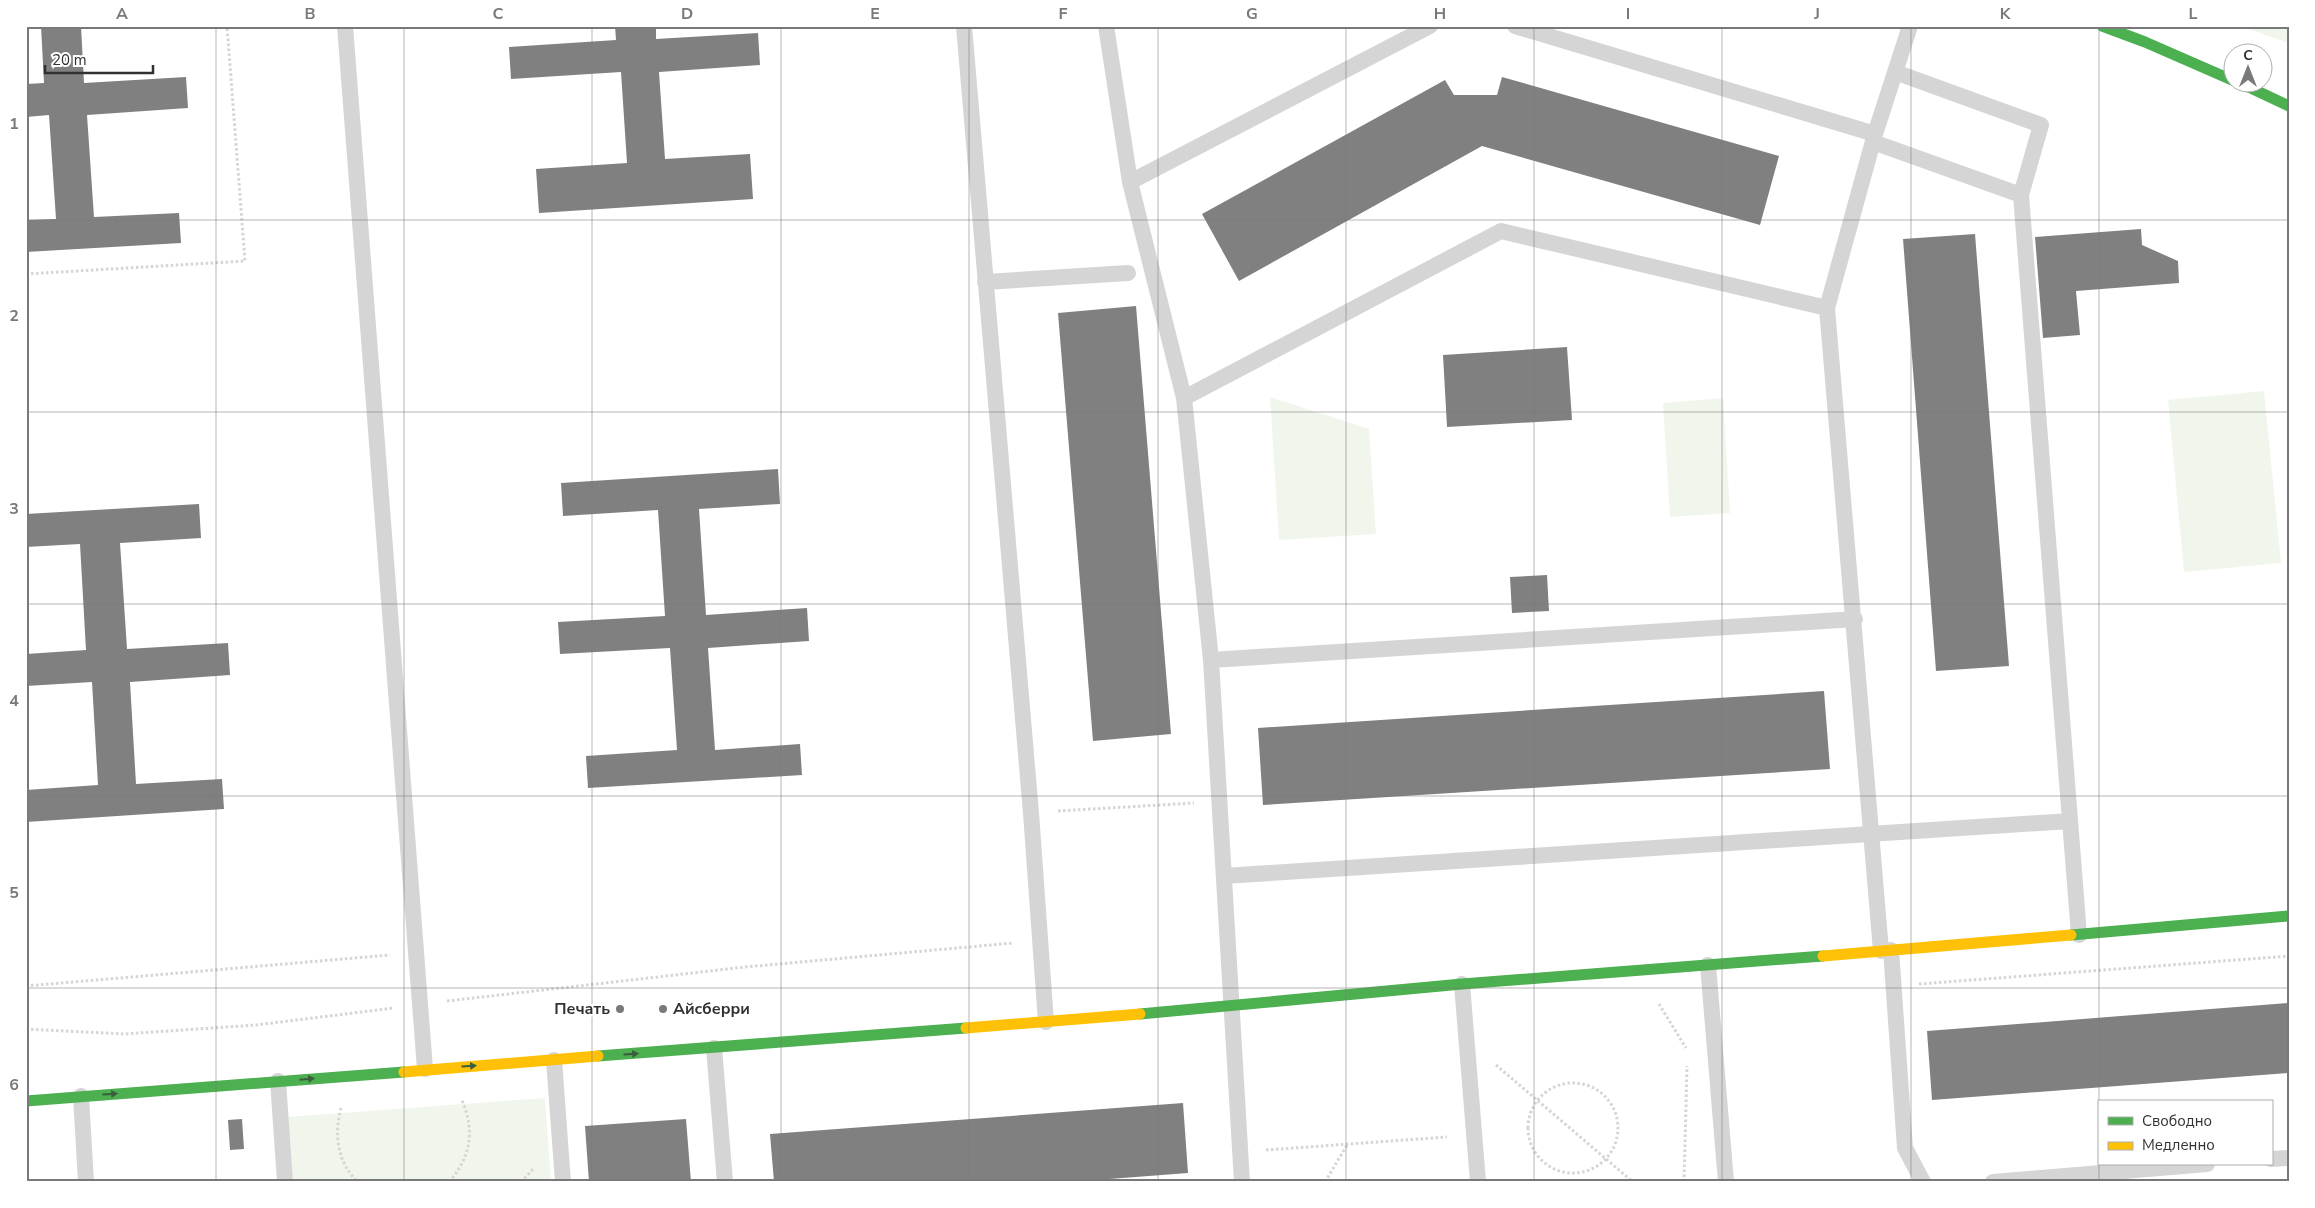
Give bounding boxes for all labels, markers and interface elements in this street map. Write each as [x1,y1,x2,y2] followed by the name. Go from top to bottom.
[116,3,128,25] text: A
[304,3,316,25] text: B
[493,3,504,25] text: C
[681,3,693,25] text: D
[870,3,880,25] text: E
[1059,3,1068,25] text: F
[1246,3,1258,25] text: G
[1434,3,1446,25] text: H
[1626,3,1630,25] text: I
[1813,3,1820,25] text: J
[2000,3,2012,25] text: K
[2189,3,2198,25] text: L
[45,42,152,74] scale bar
[2222,42,2272,92] north arrow
[2243,46,2253,65] text: С
[52,50,87,70] text: 20 m
[9,113,19,135] text: 1
[9,305,19,327] text: 2
[9,498,19,520] text: 3
[9,690,19,712] text: 4
[9,882,19,904] text: 5
[554,998,610,1020] place label: Печать
[673,998,750,1020] place label: Айсберри
[614,1003,626,1015] marker: Печать
[657,1003,669,1015] marker: Айсберри
[623,1050,639,1058] one-way arrow
[461,1062,477,1070] one-way arrow
[9,1074,19,1096] text: 6
[299,1075,315,1083] one-way arrow
[102,1090,118,1098] one-way arrow
[2098,1100,2272,1166] legend
[2142,1111,2212,1131] text: Свободно
[2142,1135,2215,1155] text: Медленно

